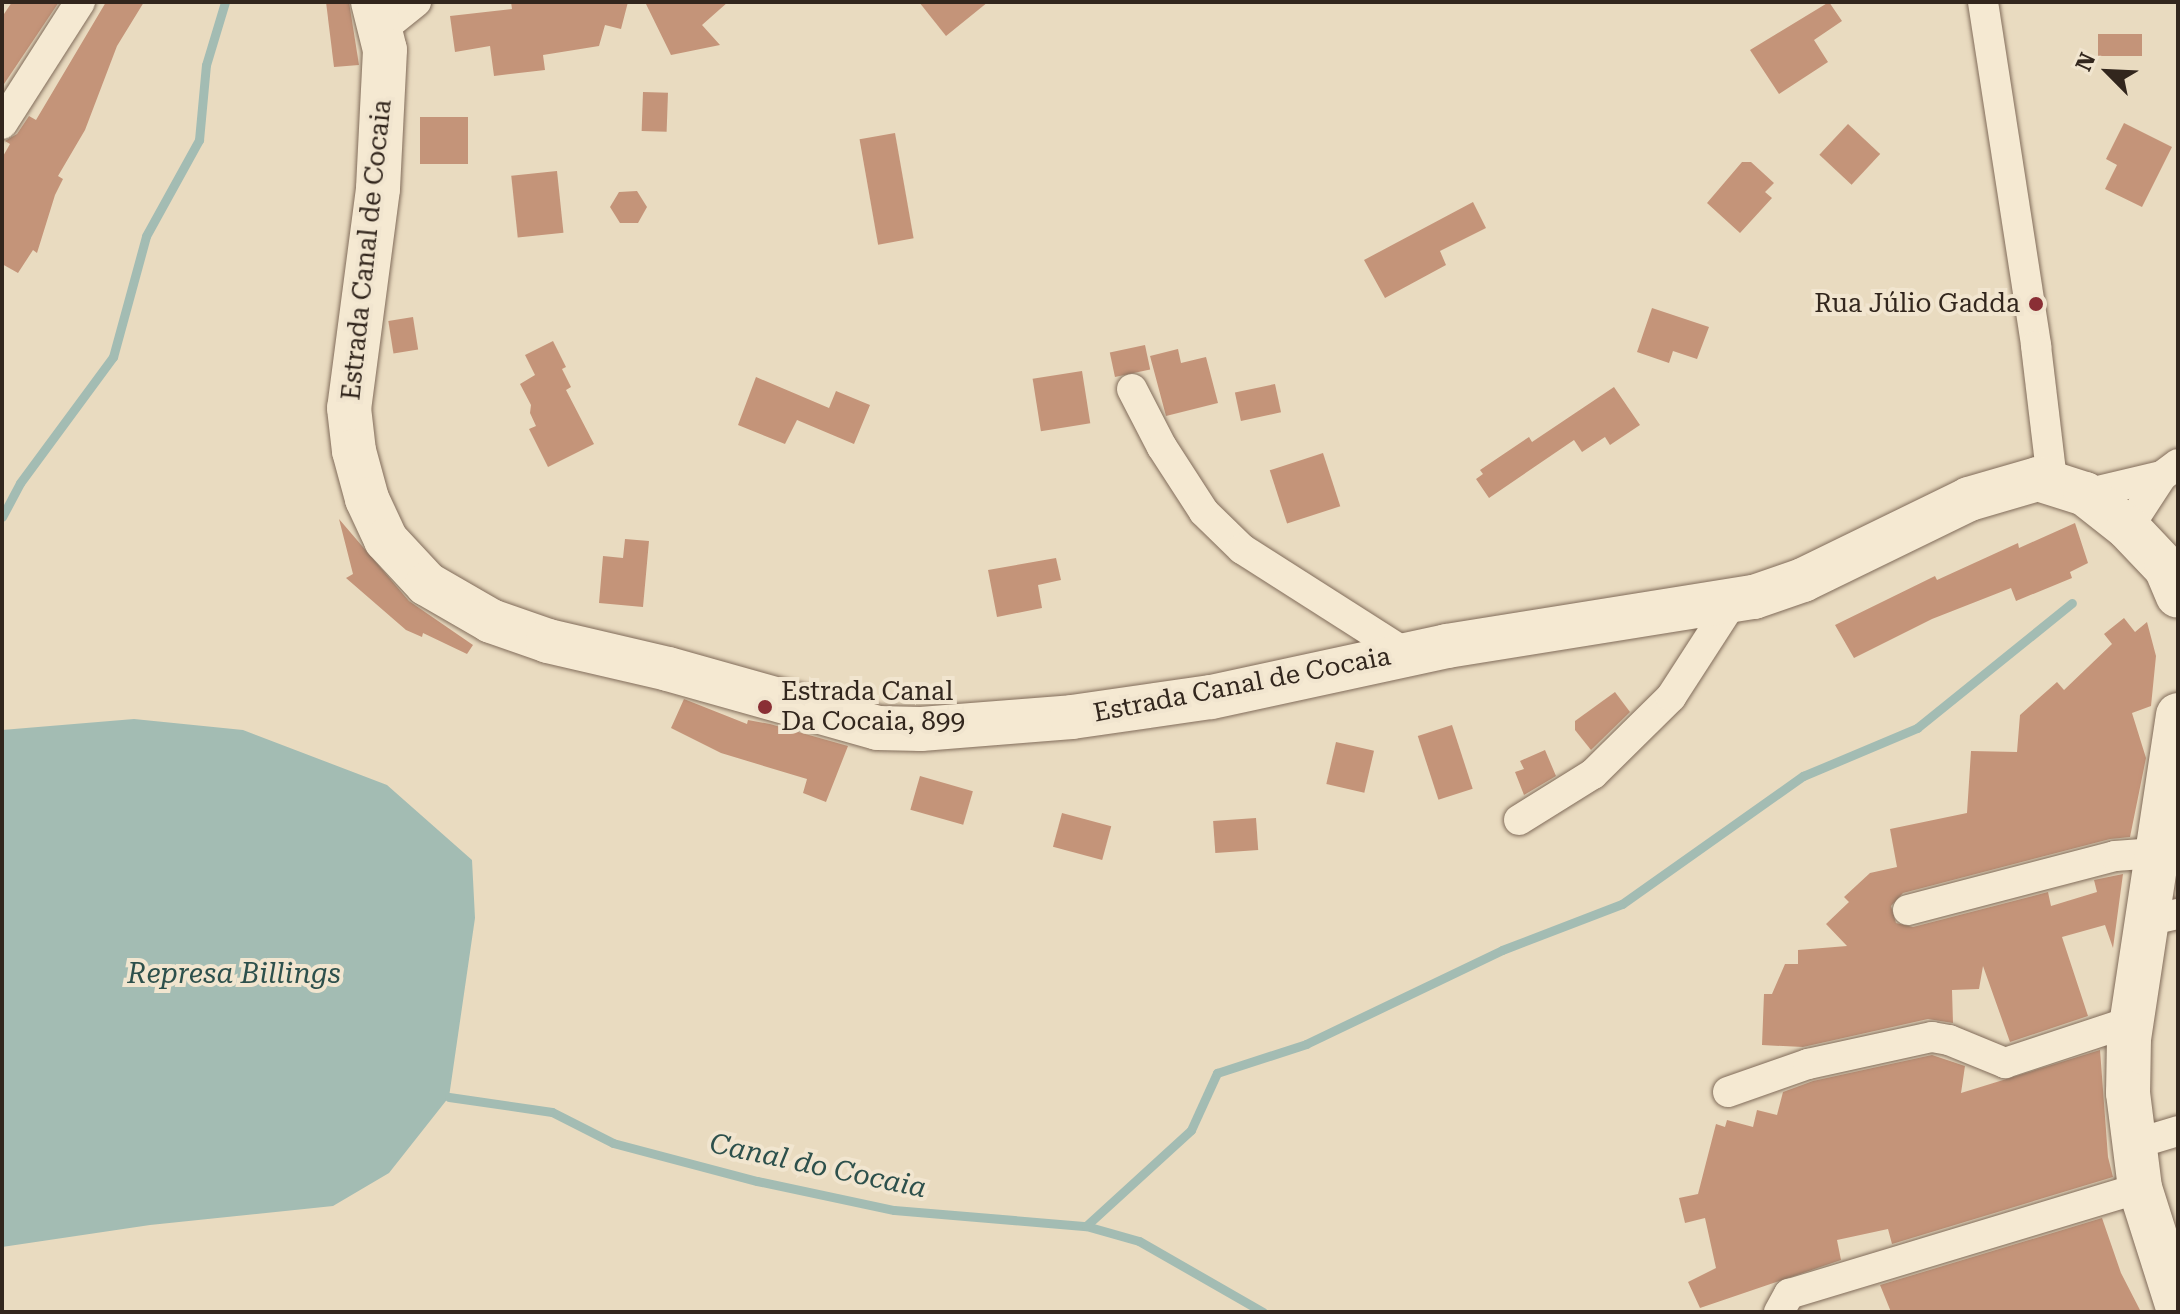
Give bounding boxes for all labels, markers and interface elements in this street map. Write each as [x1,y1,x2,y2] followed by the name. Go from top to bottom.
[2068,32,2148,112] north arrow
[2071,49,2100,75] text: N
[336,98,398,402] street label: Estrada Canal de Cocaia
[1814,288,2020,320] place label: Rua Júlio Gadda
[2027,295,2045,313] marker: Rua Júlio Gadda
[1091,641,1393,729] street label: Estrada Canal de Cocaia
[781,676,965,738] place label: Estrada Canal Da Cocaia, 899
[756,698,774,716] marker: Estrada Canal Da Cocaia, 899
[127,957,341,991] water label: Represa Billings
[707,1127,929,1205] water label: Canal do Cocaia

